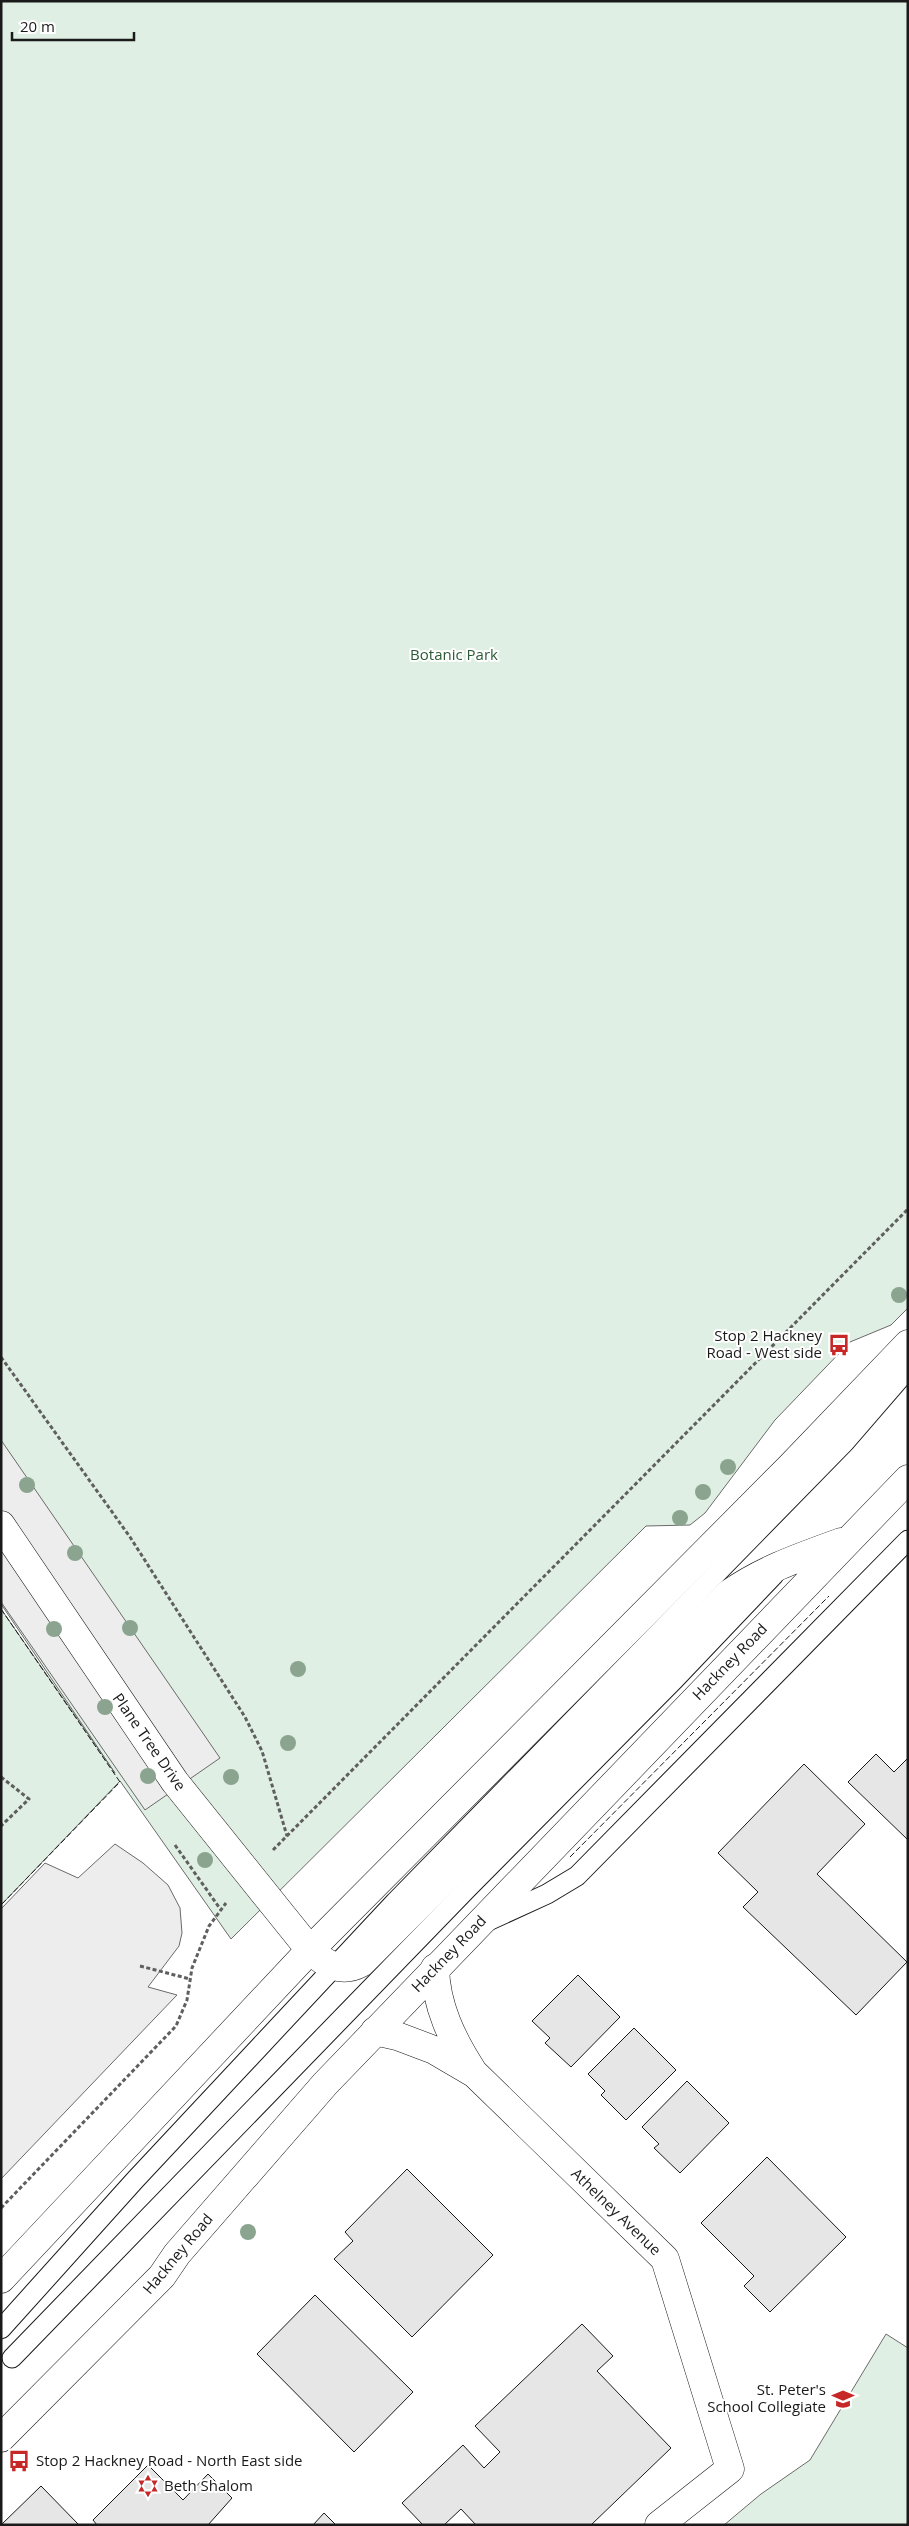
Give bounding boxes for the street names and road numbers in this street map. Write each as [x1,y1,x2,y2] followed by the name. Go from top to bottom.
[688,1619,771,1704] street label: Hackney Road
[109,1689,191,1794] street label: Plane Tree Drive
[407,1911,490,1996] street label: Hackney Road
[567,2163,666,2259] street label: Athelney Avenue
[138,2209,217,2298] street label: Hackney Road

